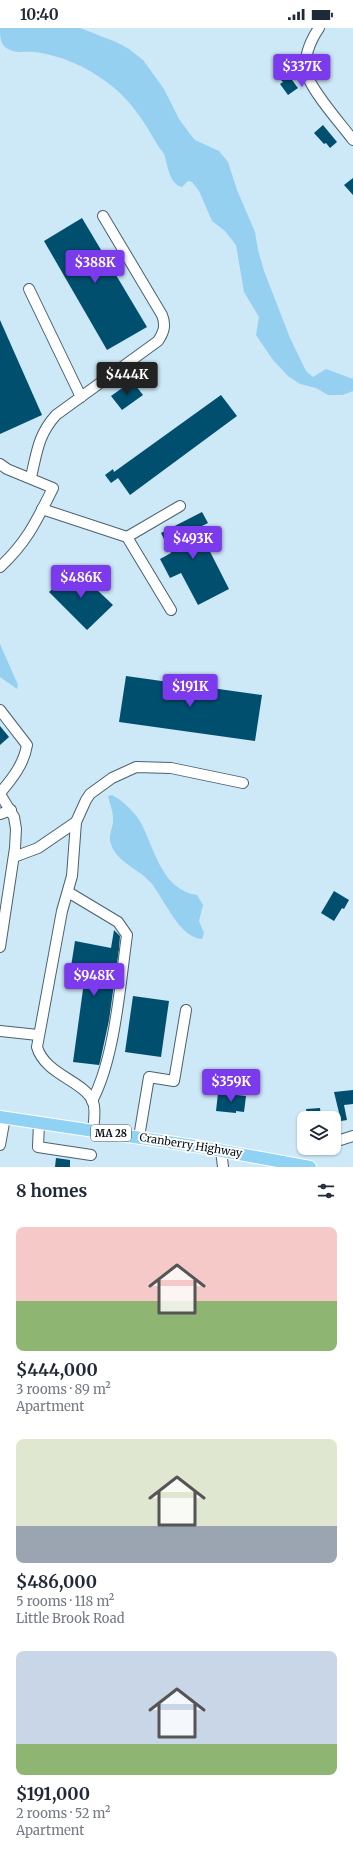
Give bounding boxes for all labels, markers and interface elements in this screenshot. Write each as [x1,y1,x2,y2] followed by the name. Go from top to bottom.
[20,5,59,24] text: 10:40
[274,54,330,88] pin: $337K
[282,58,322,75] text: $337K
[67,250,123,284] pin: $388K
[74,254,116,271] text: $388K
[99,362,155,396] pin: $444K
[106,366,148,383] text: $444K
[165,526,221,560] pin: $493K
[173,530,213,547] text: $493K
[53,565,109,599] pin: $486K
[60,569,102,586] text: $486K
[162,674,218,708] pin: $191K
[172,678,208,695] text: $191K
[66,963,122,997] pin: $948K
[73,967,115,984] text: $948K
[203,1069,259,1103] pin: $359K
[211,1073,251,1090] text: $359K
[297,1111,341,1155] map controls
[297,1111,341,1155] button: layers
[91,1125,131,1141] road number: MA 28
[139,1130,244,1160] street label: Cranberry Highway
[16,1180,87,1202] text: 8 homes
[315,1180,337,1202] icon: filters
[141,1253,213,1325] icon: home
[16,1359,98,1381] text: $444,000
[16,1381,111,1398] text: 3 rooms · 89 m²
[16,1398,84,1415] text: Apartment
[141,1465,213,1537] icon: home
[16,1571,97,1593] text: $486,000
[16,1593,114,1610] text: 5 rooms · 118 m²
[16,1610,125,1627] text: Little Brook Road
[141,1677,213,1749] icon: home
[16,1783,90,1805] text: $191,000
[16,1805,110,1822] text: 2 rooms · 52 m²
[16,1822,84,1839] text: Apartment

